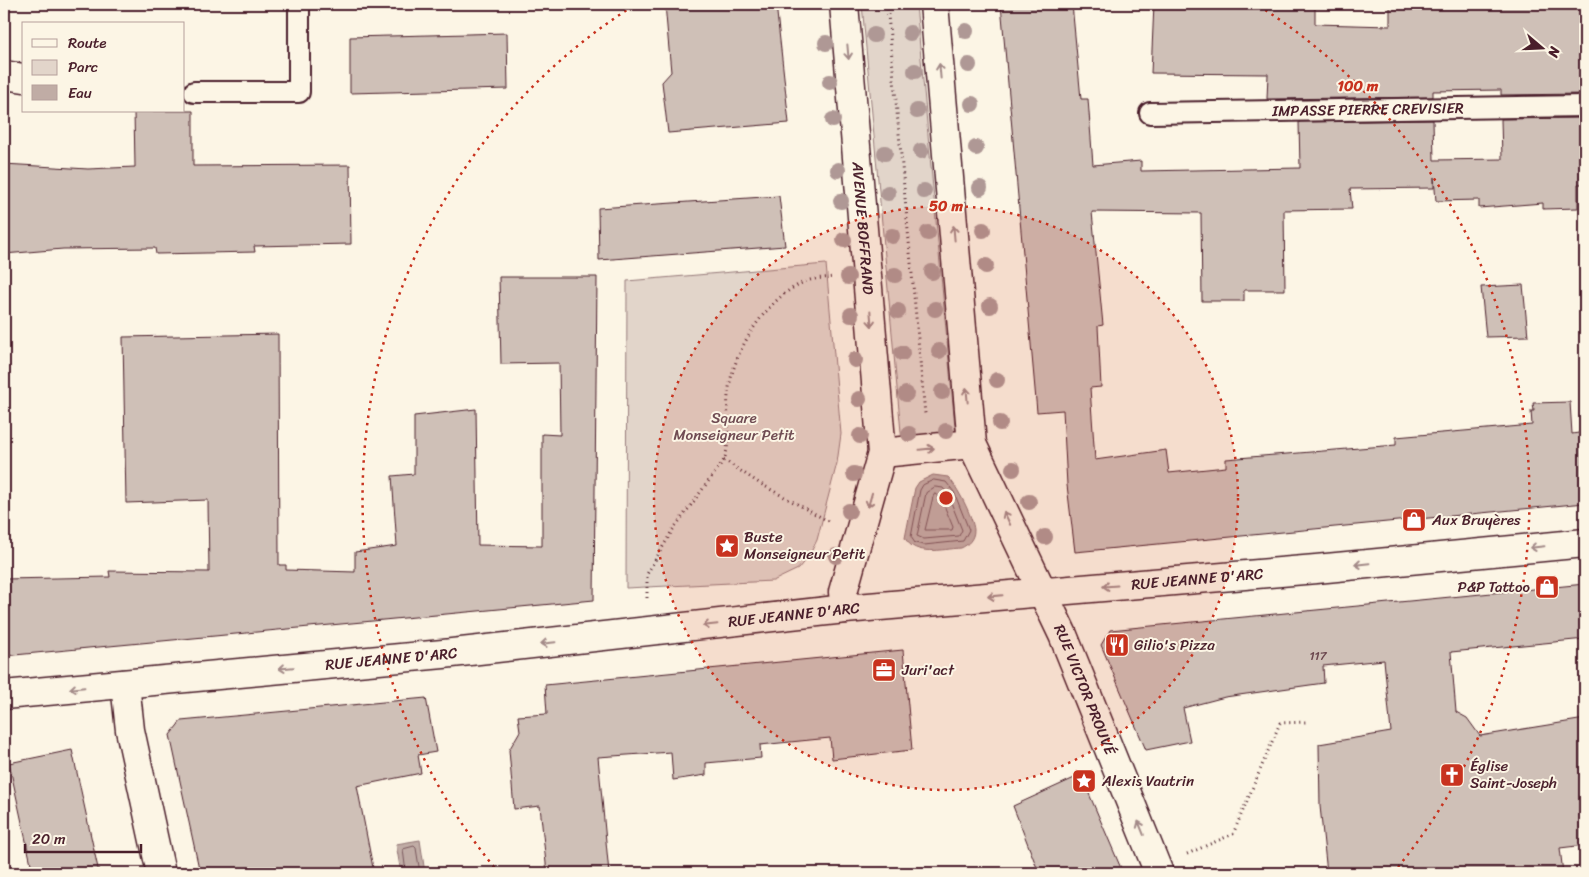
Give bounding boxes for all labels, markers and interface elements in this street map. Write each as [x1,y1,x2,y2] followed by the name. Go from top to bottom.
[22,22,185,112] legend
[1516,22,1566,72] north arrow
[68,30,107,56] text: Route
[1540,42,1568,61] text: N
[843,44,853,60] one-way arrow
[68,54,98,80] text: Parc
[935,64,944,80] one-way arrow
[1338,73,1379,99] text: 100 m
[68,80,92,106] text: Eau
[1271,95,1464,124] street label: IMPASSE PIERRE CREVISIER
[844,160,882,296] street label: AVENUE BOFFRAND
[929,193,964,219] text: 50 m
[949,226,958,242] one-way arrow
[866,311,876,327] one-way arrow
[962,388,972,404] one-way arrow
[673,405,795,448] park label: Square Monseigneur Petit
[919,444,935,454] one-way arrow
[937,489,955,507] centre of rings
[864,492,874,508] one-way arrow
[1401,507,1427,533] shop icon: Aux Bruyères
[1431,507,1521,533] place label: Aux Bruyères
[1002,511,1011,526] one-way arrow
[744,524,866,567] place label: Buste Monseigneur Petit
[714,533,740,559] place icon: Buste Monseigneur Petit
[1529,542,1545,552] one-way arrow
[1354,559,1370,569] one-way arrow
[1130,560,1265,598] street label: RUE JEANNE D'ARC
[1458,574,1531,600] place label: P&P Tattoo
[1534,574,1560,600] shop icon: P&P Tattoo
[1102,581,1118,591] one-way arrow
[987,591,1003,600] one-way arrow
[727,595,861,635] street label: RUE JEANNE D'ARC
[702,620,718,630] one-way arrow
[1047,620,1124,760] street label: RUE VICTOR PROUVÉ
[1104,632,1130,658] restaurant icon: Gilio's Pizza
[1134,632,1215,658] place label: Gilio's Pizza
[540,638,556,647] one-way arrow
[324,639,459,678] street label: RUE JEANNE D'ARC
[1309,645,1328,667] house number: 117
[871,657,897,683] office icon: Juri'act
[901,657,955,683] place label: Juri'act
[278,664,294,673] one-way arrow
[69,684,85,693] one-way arrow
[1470,753,1557,796] place label: Église Saint-Joseph
[1439,762,1465,788] church icon: Église Saint-Joseph
[1071,768,1097,794] place icon: Alexis Vautrin
[1101,768,1194,794] place label: Alexis Vautrin
[1135,821,1145,836] one-way arrow
[25,822,141,854] scale bar
[32,826,66,852] text: 20 m

